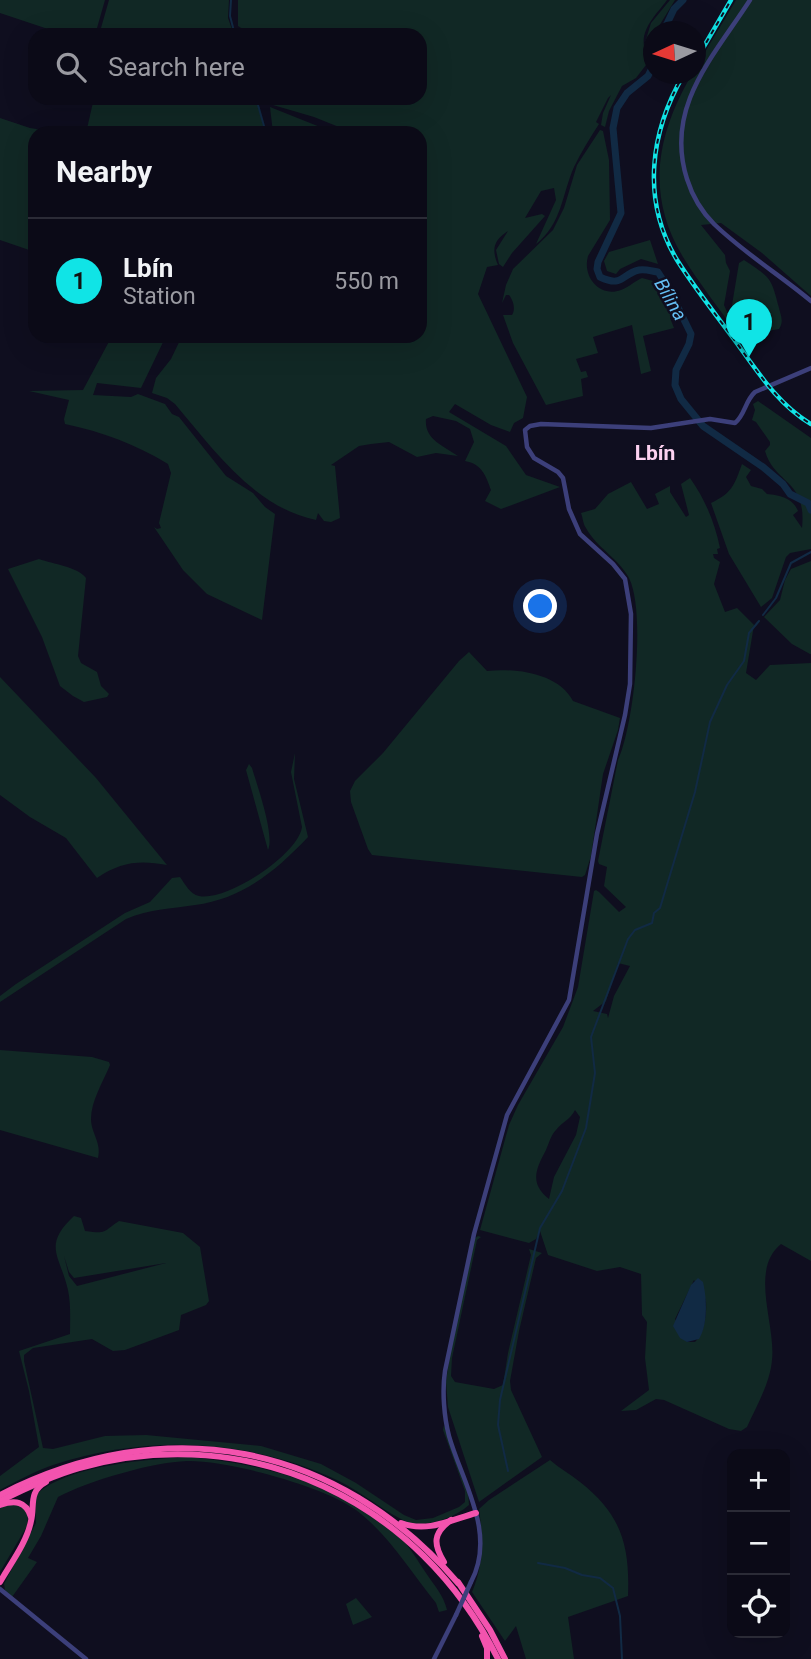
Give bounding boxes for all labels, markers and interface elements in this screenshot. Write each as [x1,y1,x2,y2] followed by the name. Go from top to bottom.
[643,21,706,84] north arrow
[28,28,427,105] search box
[52,48,90,86] icon: search
[108,52,245,82] text: Search here
[56,154,152,189] text: Nearby
[123,253,173,283] text: Lbín
[72,268,86,295] text: 1
[334,268,399,295] text: 550 m
[649,274,692,325] water label: Bílina
[123,283,196,310] text: Station
[726,299,772,357] pin: 1
[635,441,675,465] district label: Lbín
[523,589,557,623] your location
[727,1449,790,1638] map controls
[727,1449,790,1512] button: +
[727,1512,790,1575] button: −
[727,1575,790,1638] button: locate

